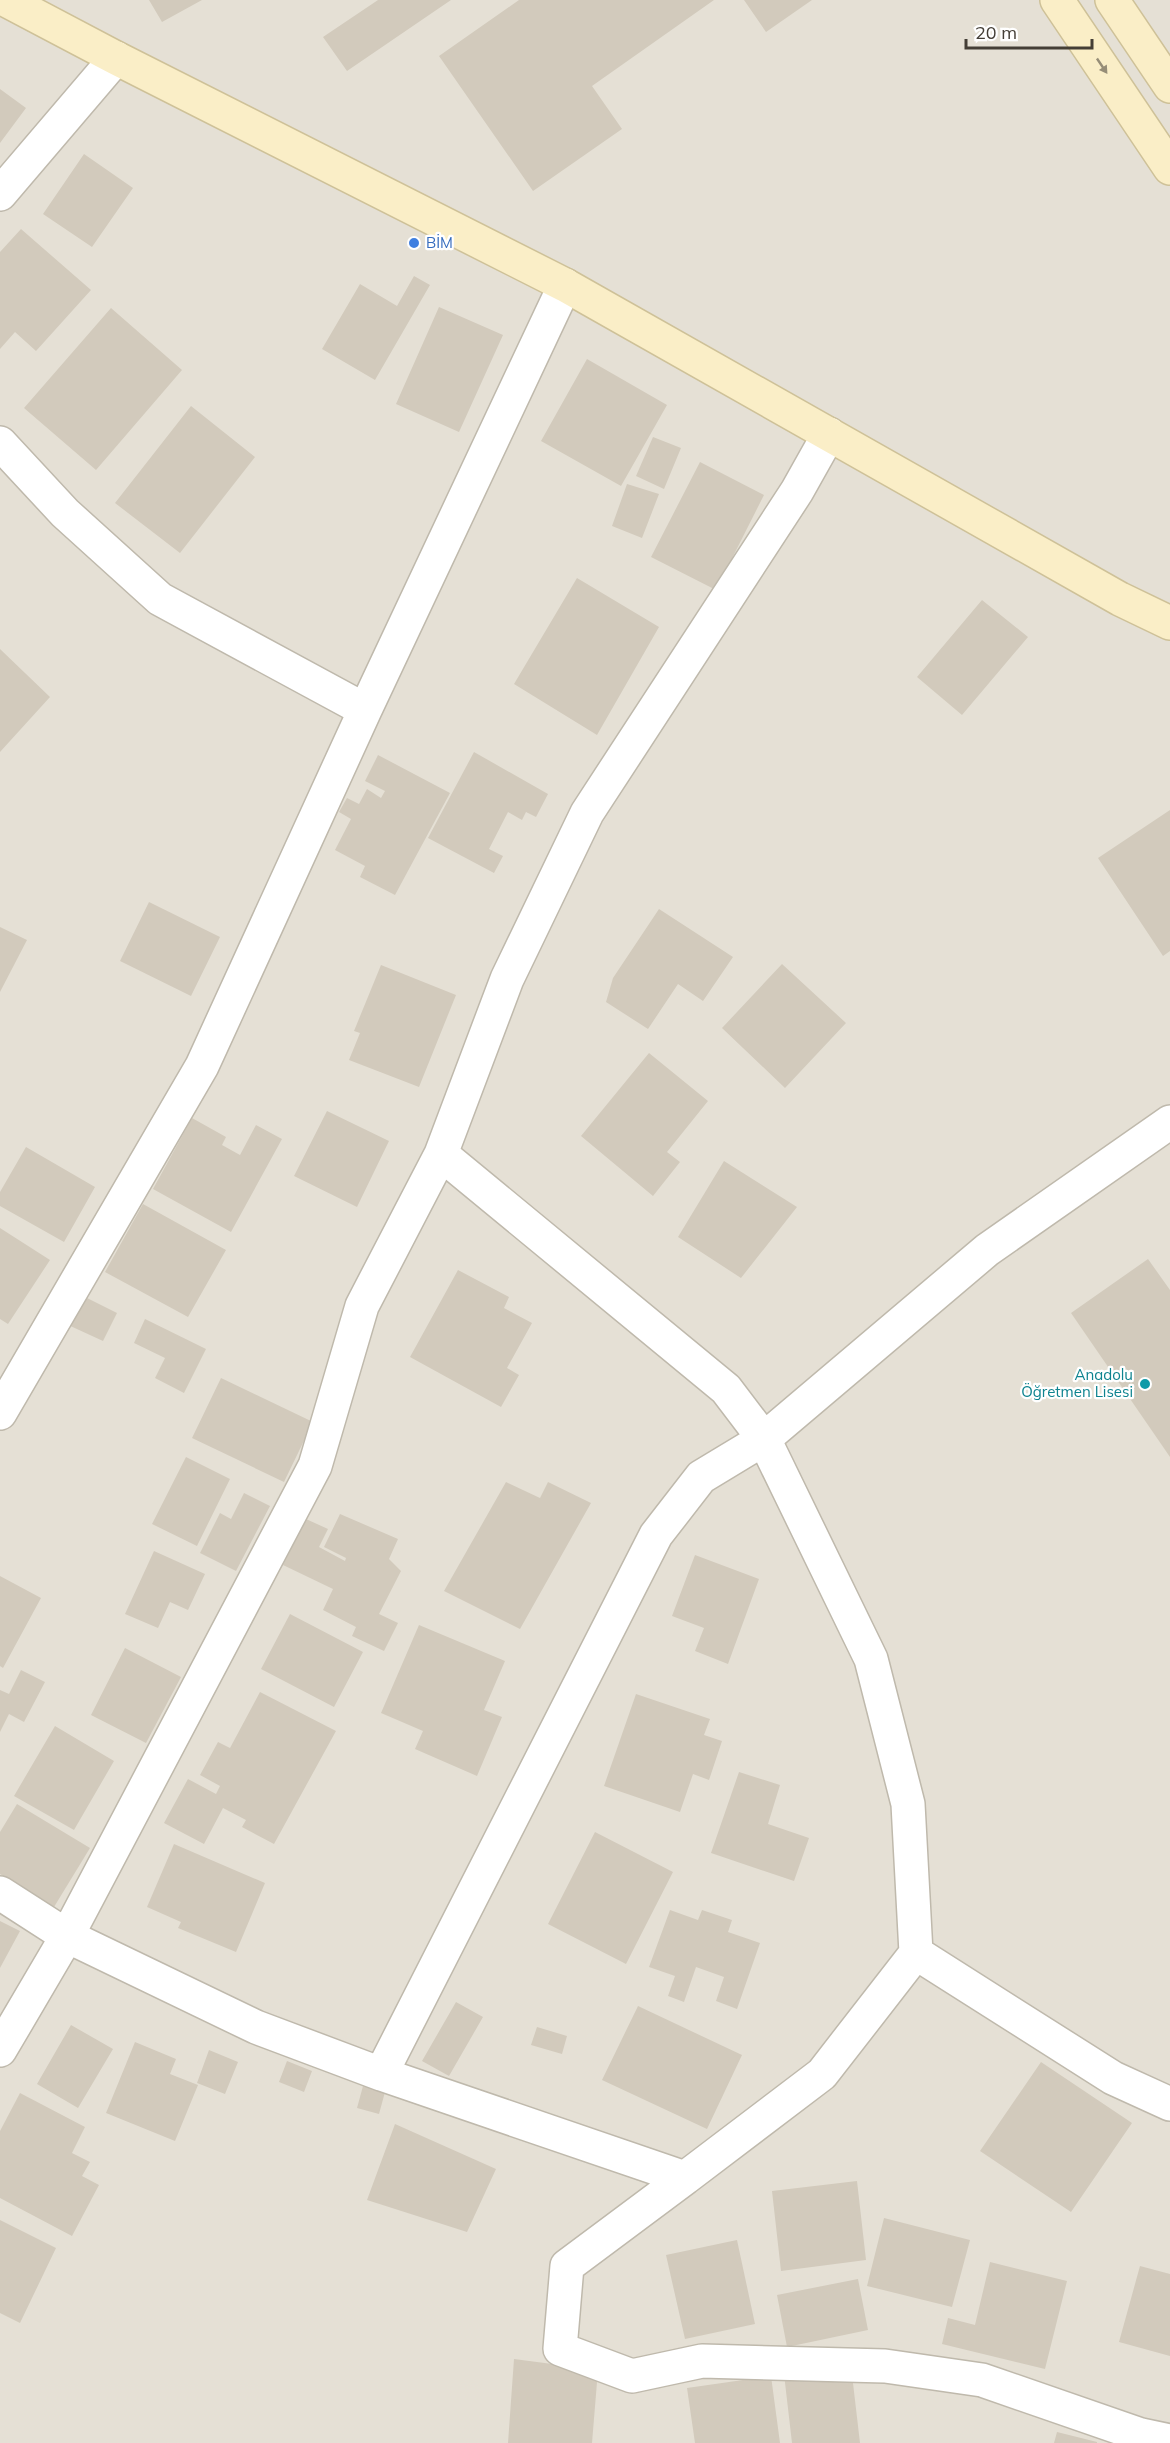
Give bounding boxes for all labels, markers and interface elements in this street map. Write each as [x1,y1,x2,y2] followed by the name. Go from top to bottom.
[966,12,1092,50] scale bar
[975,21,1017,44] text: 20 m
[1096,58,1107,74] one-way arrow
[426,233,453,252] place label: BİM
[407,236,421,250] marker: BİM
[1021,1365,1133,1401] place label: Anadolu Öğretmen Lisesi
[1138,1377,1152,1391] marker: Anadolu Öğretmen Lisesi

